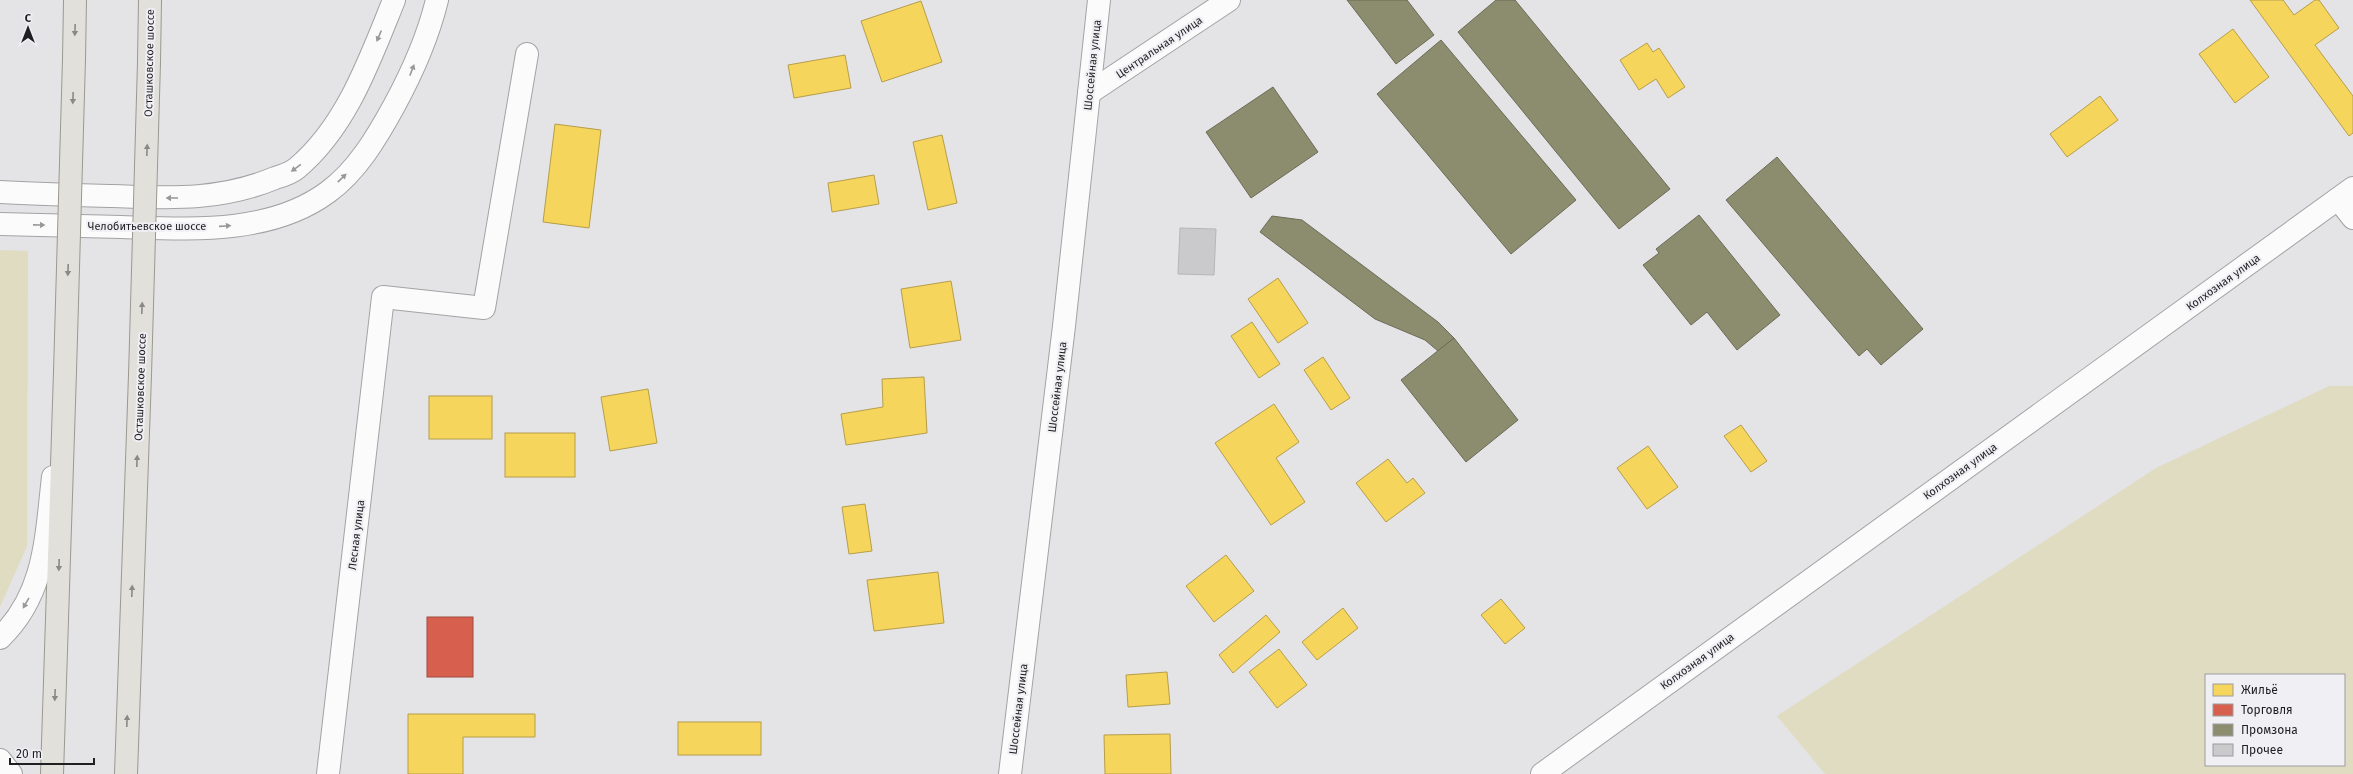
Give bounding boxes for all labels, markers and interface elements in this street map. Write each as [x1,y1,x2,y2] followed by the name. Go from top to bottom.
[8,8,48,48] north arrow
[142,9,157,117] street label: Осташковское шоссе
[25,12,32,25] text: С
[1114,14,1205,81] street label: Центральная улица
[1081,19,1104,111] street label: Шоссейная улица
[71,24,78,36] one-way arrow
[376,30,383,42] one-way arrow
[410,63,416,75] one-way arrow
[69,92,76,104] one-way arrow
[144,143,150,156] one-way arrow
[291,164,302,172] one-way arrow
[337,173,347,183] one-way arrow
[165,195,178,201] one-way arrow
[88,220,206,233] street label: Челобитьевское шоссе
[33,222,46,228] one-way arrow
[219,222,231,229] one-way arrow
[2184,251,2263,314] street label: Колхозная улица
[64,264,71,276] one-way arrow
[139,301,145,314] one-way arrow
[132,333,149,441] street label: Осташковское шоссе
[1045,341,1070,433] street label: Шоссейная улица
[1921,440,2000,503] street label: Колхозная улица
[134,454,140,467] one-way arrow
[346,499,367,571] street label: Лесная улица
[55,559,62,571] one-way arrow
[129,584,135,597] one-way arrow
[23,597,30,609] one-way arrow
[1658,630,1737,693] street label: Колхозная улица
[1006,663,1031,755] street label: Шоссейная улица
[2205,674,2345,766] legend
[2241,683,2278,697] text: Жильё
[51,689,58,701] one-way arrow
[2241,703,2293,717] text: Торговля
[124,715,131,727] one-way arrow
[2241,723,2298,737] text: Промзона
[10,740,94,766] scale bar
[2241,743,2283,757] text: Прочее
[16,747,42,761] text: 20 m

